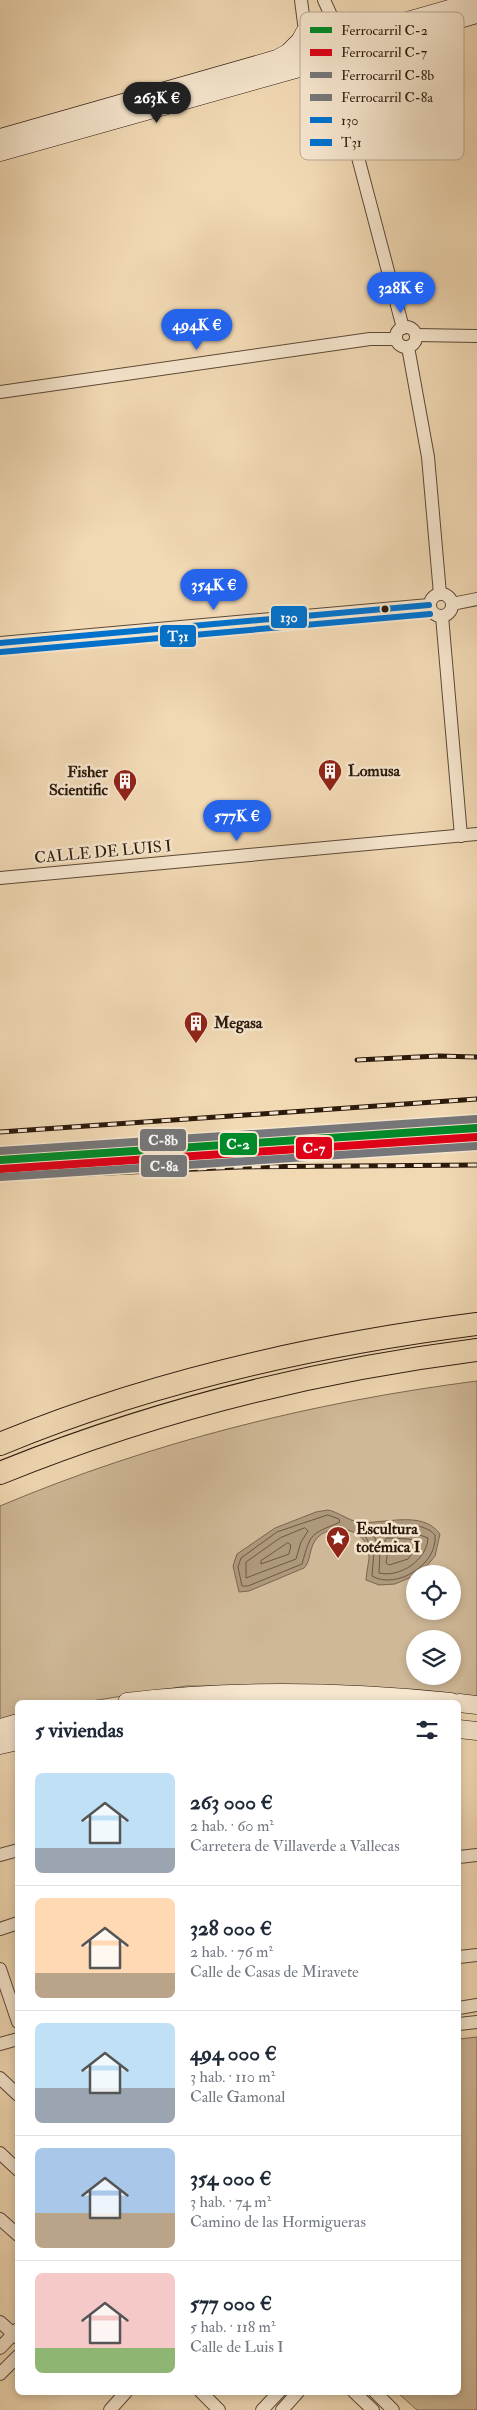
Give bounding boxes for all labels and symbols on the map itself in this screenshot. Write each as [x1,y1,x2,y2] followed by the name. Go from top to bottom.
[300,12,464,160] legend
[341,22,428,39] text: Ferrocarril C-2
[341,44,428,61] text: Ferrocarril C-7
[341,67,434,84] text: Ferrocarril C-8b
[116,82,198,124] pin: 263K €
[341,89,433,106] text: Ferrocarril C-8a
[341,112,359,129] text: 130
[341,134,362,151] text: T31
[360,272,442,314] pin: 328K €
[156,308,238,351] pin: 494K €
[173,568,255,611] pin: 354K €
[380,604,390,614] unlabelled marker
[270,605,308,629] line badge: 130
[280,609,298,626] text: 130
[159,624,197,648] line badge: T31
[167,628,188,645] text: T31
[317,758,343,792] building icon: Lomusa
[348,761,400,781] place label: Lomusa
[49,762,109,800] place label: Fisher Scientific
[112,768,138,802] building icon: Fisher Scientific
[196,800,278,842] pin: 577K €
[34,836,172,868] street label: CALLE DE LUIS I
[183,1010,209,1044] building icon: Megasa
[213,1013,263,1034] place label: Megasa
[139,1128,187,1152] line badge: C-8b
[148,1132,178,1149] text: C-8b
[219,1132,258,1156] line badge: C-2
[226,1136,250,1153] text: C-2
[295,1136,333,1160] line badge: C-7
[303,1140,326,1157] text: C-7
[140,1154,188,1178] line badge: C-8a
[150,1158,179,1175] text: C-8a
[356,1519,421,1557] place label: Escultura totémica I
[325,1525,351,1559] place icon: Escultura totémica I

